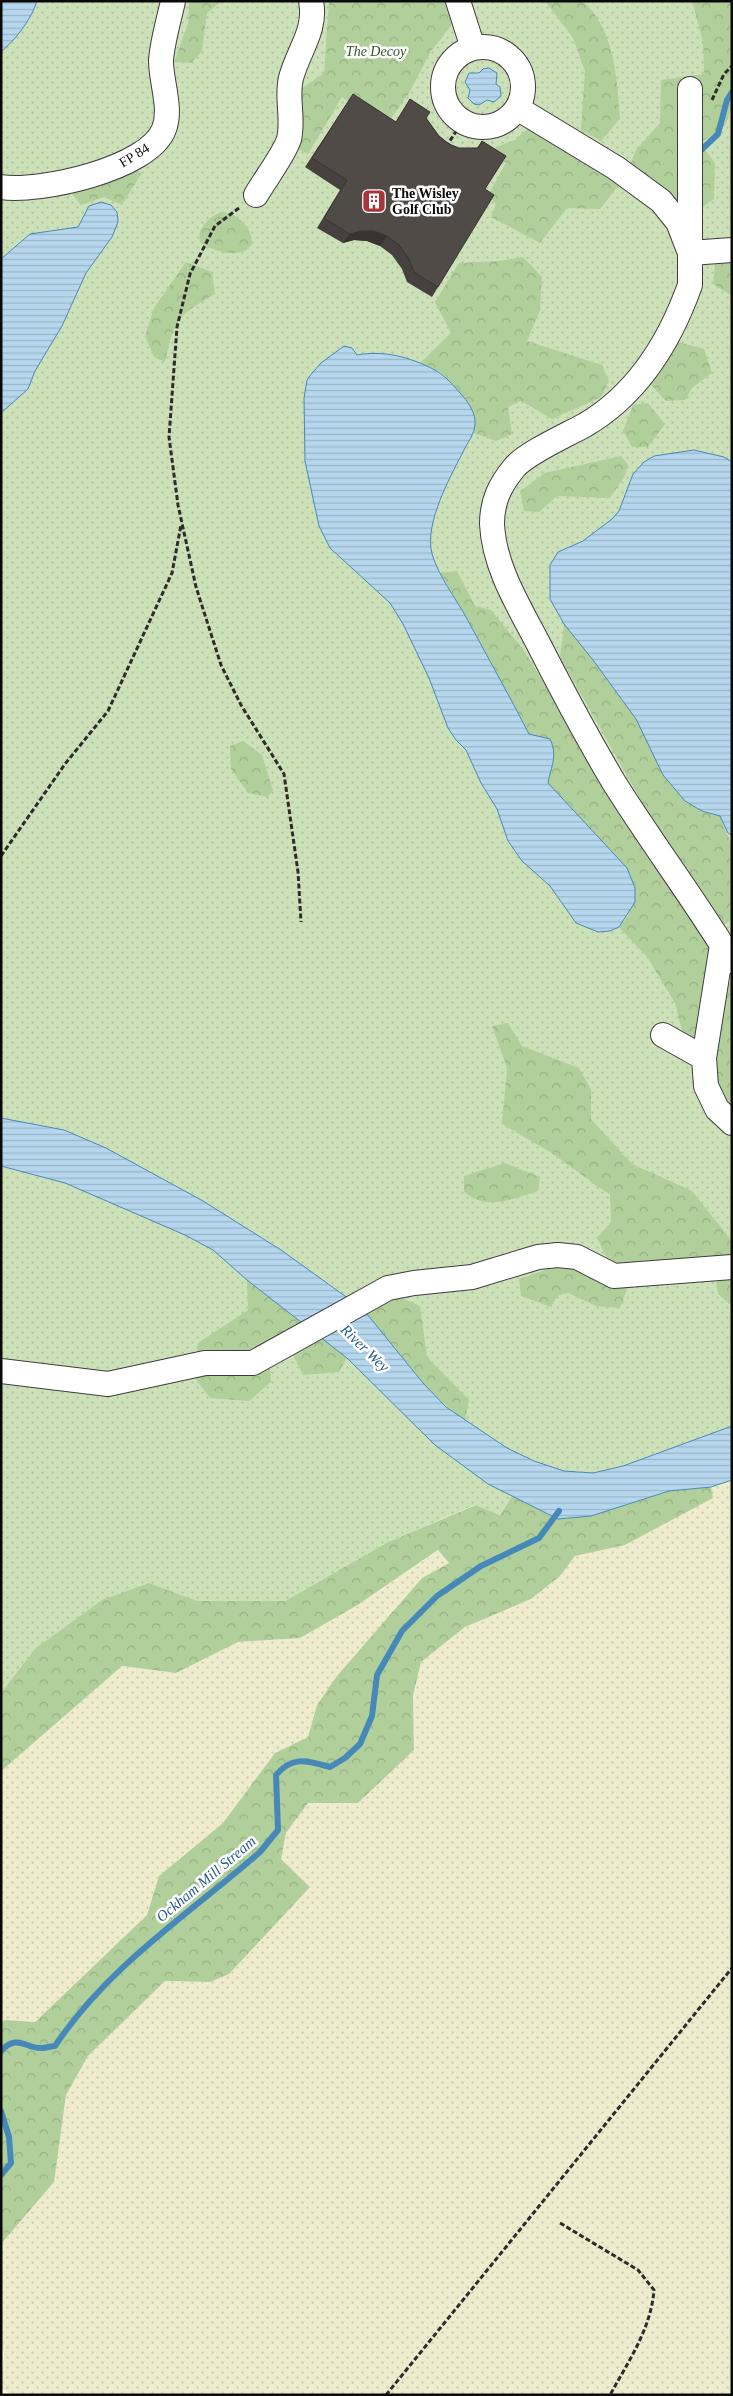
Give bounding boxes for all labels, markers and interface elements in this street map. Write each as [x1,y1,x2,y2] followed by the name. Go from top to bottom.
[346,44,407,59] park label: The Decoy
[116,140,152,170] street label: FP 84
[392,186,459,217] place label: The Wisley Golf Club
[361,188,387,214] building icon: The Wisley Golf Club
[337,1320,393,1375] water label: River Wey
[153,1833,259,1925] water label: Ockham Mill Stream

